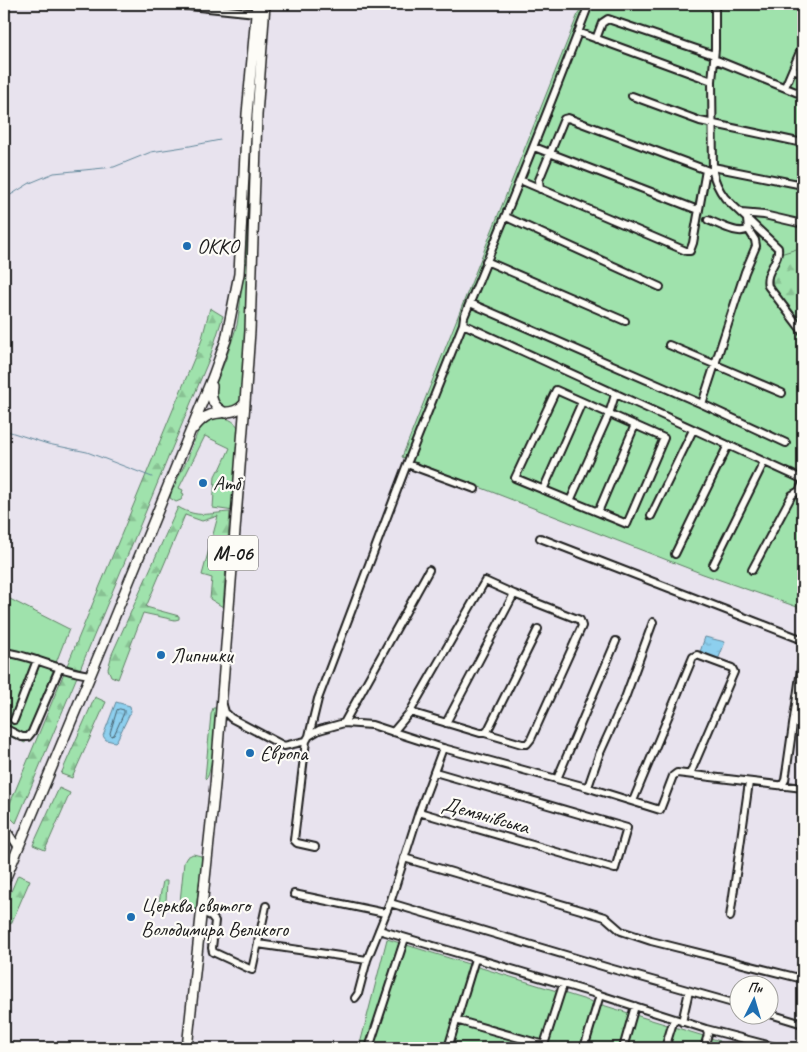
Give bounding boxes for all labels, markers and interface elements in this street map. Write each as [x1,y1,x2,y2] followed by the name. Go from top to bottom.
[197,233,241,259] place label: ОККО
[181,240,193,252] marker: ОККО
[213,470,243,496] place label: Атб
[197,477,209,489] marker: Атб
[208,536,258,570] road number: М-06
[171,642,235,668] place label: Липники
[155,649,167,661] marker: Липники
[260,740,309,766] place label: Європа
[244,747,256,759] marker: Європа
[440,790,534,840] street label: Демянівська
[141,892,290,942] place label: Церква святого Володимира Великого
[125,911,137,923] marker: Церква святого Володимира Великого
[730,974,780,1024] north arrow
[747,978,764,997] text: Пн

